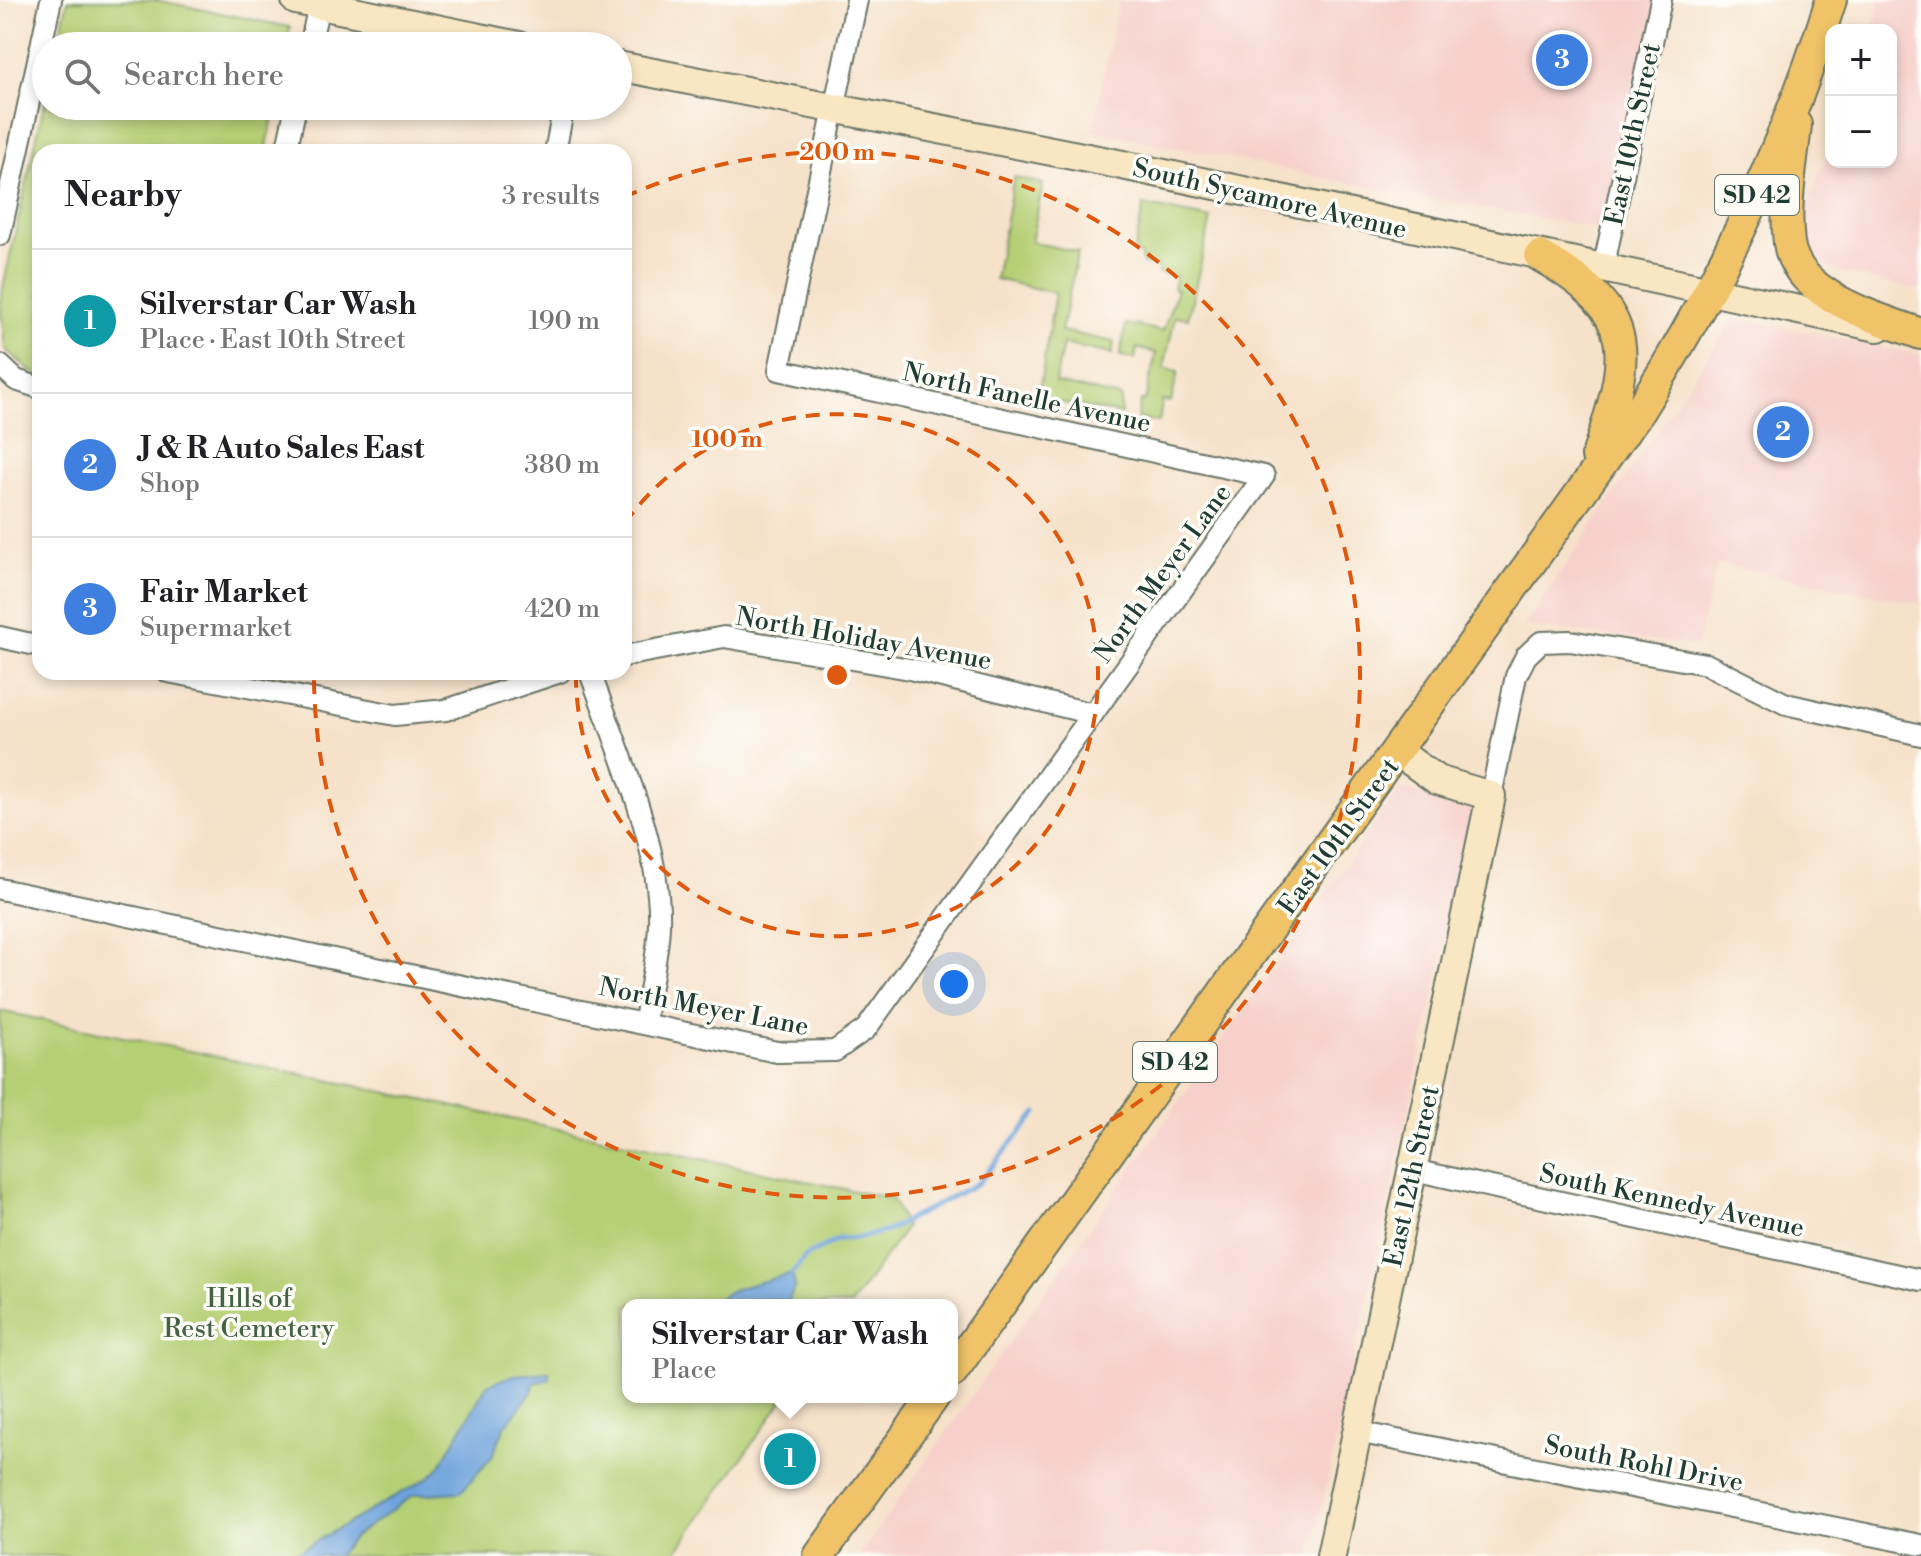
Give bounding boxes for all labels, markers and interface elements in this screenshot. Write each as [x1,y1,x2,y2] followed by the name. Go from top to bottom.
[1825,24,1897,168] map controls
[1825,24,1897,96] button: +
[1536,30,1588,90] pin: 3
[32,32,632,120] search box
[1598,40,1668,228] street label: East 10th Street
[60,54,104,98] icon: search
[124,57,284,95] text: Search here
[1825,96,1897,168] button: −
[799,138,875,168] text: 200 m
[1130,152,1410,246] street label: South Sycamore Avenue
[64,175,182,217] text: Nearby
[1715,175,1799,215] road number: SD 42
[502,180,600,212] text: 3 results
[140,286,416,324] text: Silverstar Car Wash
[84,305,96,337] text: 1
[529,305,600,337] text: 190 m
[140,324,406,356] text: Place · East 10th Street
[900,356,1154,440] street label: North Fanelle Avenue
[1757,402,1809,462] pin: 2
[691,425,763,455] text: 100 m
[140,430,424,468] text: J & R Auto Sales East
[82,449,98,481] text: 2
[524,449,600,481] text: 380 m
[140,468,200,500] text: Shop
[1087,478,1238,669] street label: North Meyer Lane
[140,574,308,612] text: Fair Market
[82,593,98,625] text: 3
[524,593,600,625] text: 420 m
[733,601,994,677] street label: North Holiday Avenue
[140,612,292,644] text: Supermarket
[823,661,851,689] centre of rings
[1271,752,1406,921] street label: East 10th Street
[934,964,974,1004] your location
[596,971,811,1043] street label: North Meyer Lane
[1133,1042,1217,1082] road number: SD 42
[1377,1082,1447,1270] street label: East 12th Street
[1537,1157,1807,1245] street label: South Kennedy Avenue
[164,1283,335,1345] park label: Hills of Rest Cemetery
[622,1299,958,1403] popup
[652,1316,928,1354] text: Silverstar Car Wash
[652,1354,717,1386] text: Place
[764,1429,816,1489] pin: 1
[1542,1429,1746,1499] street label: South Rohl Drive

